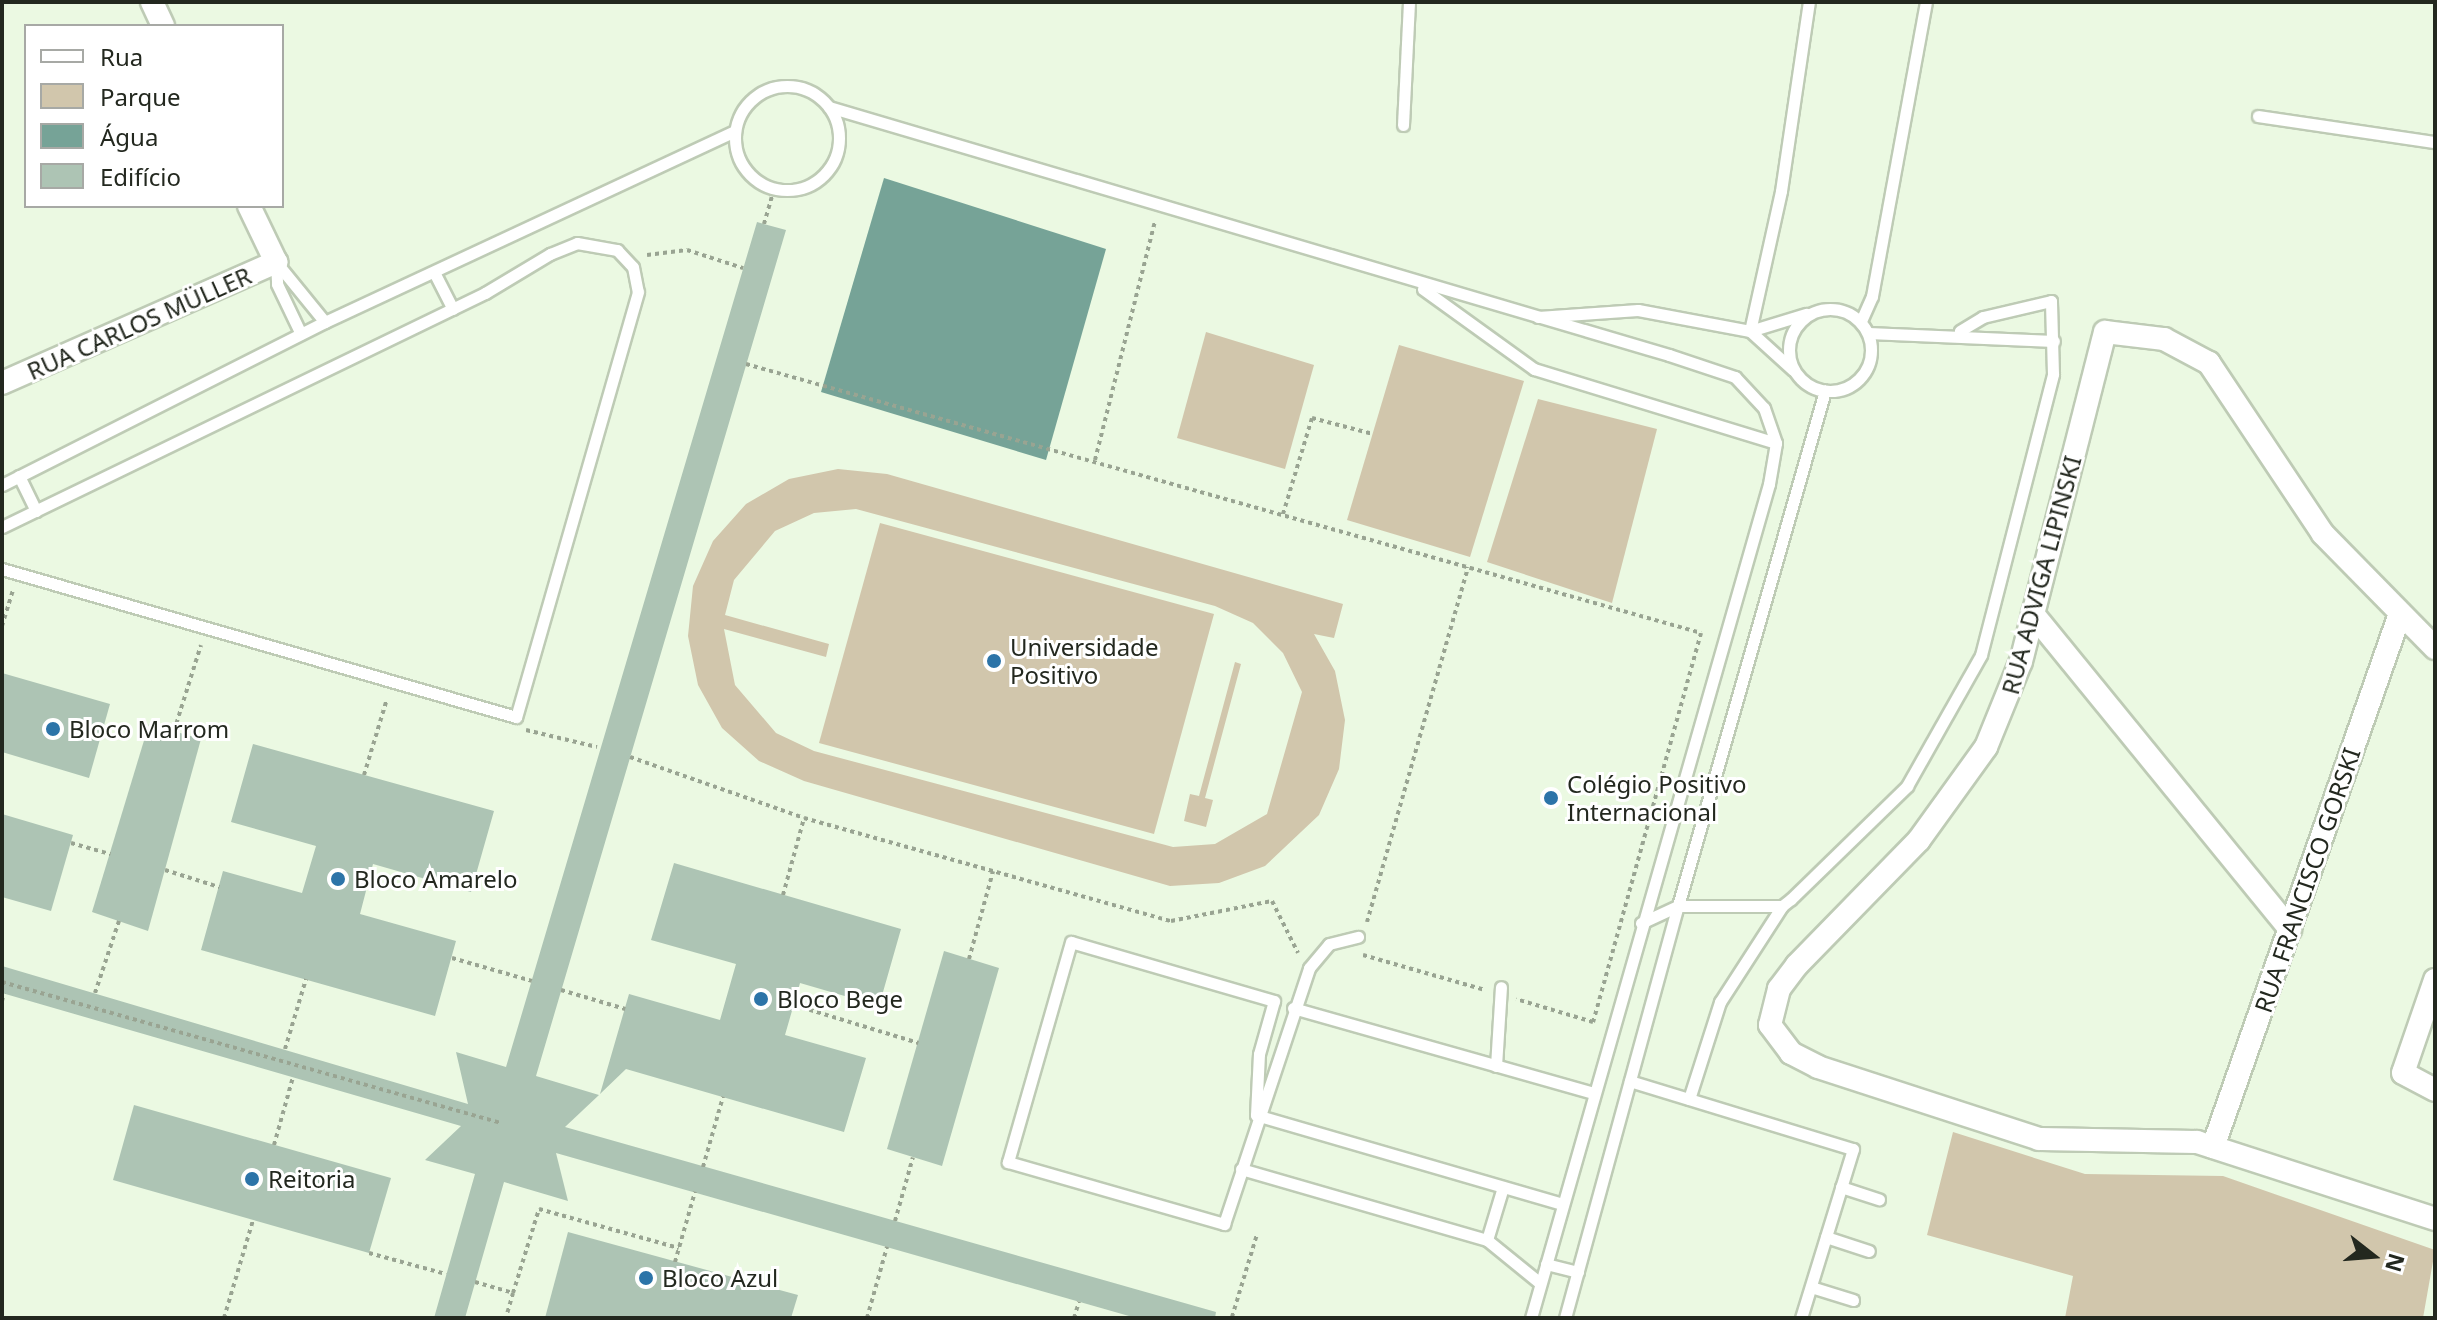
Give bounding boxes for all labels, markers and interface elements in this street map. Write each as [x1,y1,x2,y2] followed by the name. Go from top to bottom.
[24,24,284,208] legend
[100,40,143,73] text: Rua
[100,80,181,113] text: Parque
[100,120,158,153] text: Água
[100,160,181,193] text: Edifício
[22,261,256,385] street label: RUA CARLOS MÜLLER
[1995,453,2087,697] street label: RUA ADVIGA LIPINSKI
[1010,633,1158,689] place label: Universidade Positivo
[985,652,1003,670] marker: Universidade Positivo
[69,715,229,743] place label: Bloco Marrom
[44,720,62,738] marker: Bloco Marrom
[2248,744,2366,1016] street label: RUA FRANCISCO GORSKI
[1567,770,1746,826] place label: Colégio Positivo Internacional
[1542,789,1560,807] marker: Colégio Positivo Internacional
[354,865,518,893] place label: Bloco Amarelo
[329,870,347,888] marker: Bloco Amarelo
[777,985,903,1013] place label: Bloco Bege
[752,990,770,1008] marker: Bloco Bege
[268,1165,355,1193] place label: Reitoria
[243,1170,261,1188] marker: Reitoria
[2333,1216,2413,1296] north arrow
[2379,1250,2413,1276] text: N
[662,1264,778,1292] place label: Bloco Azul
[637,1269,655,1287] marker: Bloco Azul

